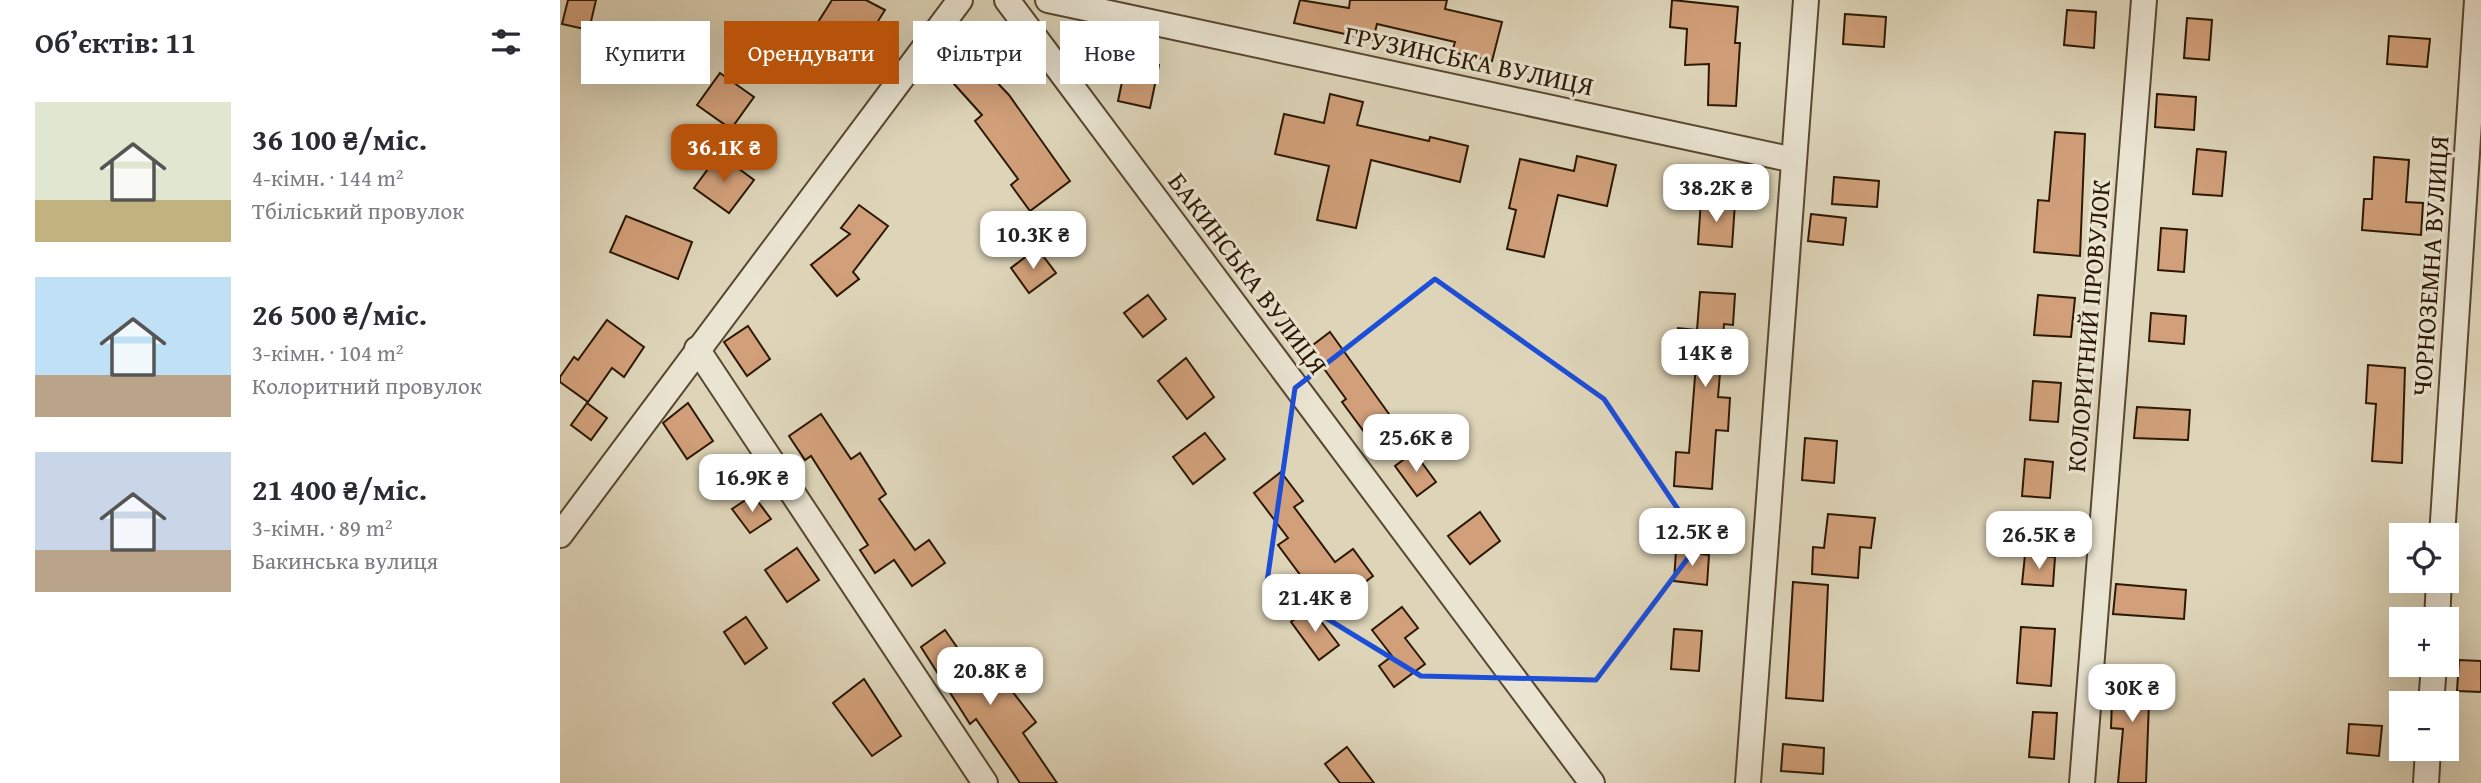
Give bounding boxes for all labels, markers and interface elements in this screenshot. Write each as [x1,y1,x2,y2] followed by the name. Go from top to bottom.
[1341,15,1597,105] street label: ГРУЗИНСЬКА ВУЛИЦЯ
[35,20,196,64] text: Об’єктів: 11
[581,21,710,84] chip: Купити
[724,21,899,84] chip: Орендувати
[913,21,1046,84] chip: Фільтри
[1060,21,1159,84] chip: Нове
[487,23,525,61] icon: filters
[252,117,427,161] text: 36 100 ₴/міс.
[659,124,789,184] pin: 36.1K ₴
[91,130,175,214] icon: home
[687,130,761,163] text: 36.1K ₴
[2401,134,2459,398] street label: ЧОРНОЗЕМНА ВУЛИЦЯ
[252,161,404,194] text: 4-кімн. · 144 m²
[1159,164,1337,382] street label: БАКИНСЬКА ВУЛИЦЯ
[1651,164,1781,224] pin: 38.2K ₴
[1679,170,1753,203] text: 38.2K ₴
[2056,178,2120,474] street label: КОЛОРИТНИЙ ПРОВУЛОК
[252,194,464,227] text: Тбіліський провулок
[968,212,1098,271] pin: 10.3K ₴
[996,217,1070,250] text: 10.3K ₴
[252,292,427,336] text: 26 500 ₴/міс.
[91,305,175,389] icon: home
[1656,330,1754,389] pin: 14K ₴
[1677,335,1733,368] text: 14K ₴
[252,336,404,369] text: 3-кімн. · 104 m²
[252,369,482,402] text: Колоритний провулок
[1351,414,1481,474] pin: 25.6K ₴
[1379,420,1453,453] text: 25.6K ₴
[687,454,817,514] pin: 16.9K ₴
[715,460,789,493] text: 16.9K ₴
[252,467,427,511] text: 21 400 ₴/міс.
[91,480,175,564] icon: home
[1627,508,1757,568] pin: 12.5K ₴
[252,511,393,544] text: 3-кімн. · 89 m²
[1974,512,2104,571] pin: 26.5K ₴
[1655,514,1729,547] text: 12.5K ₴
[2002,517,2076,550] text: 26.5K ₴
[2389,523,2459,761] map controls
[2389,523,2459,593] button: locate
[252,544,438,577] text: Бакинська вулиця
[1250,574,1380,634] pin: 21.4K ₴
[1278,580,1352,613] text: 21.4K ₴
[2389,607,2459,677] button: +
[925,648,1055,707] pin: 20.8K ₴
[953,653,1027,686] text: 20.8K ₴
[2083,664,2181,724] pin: 30K ₴
[2104,670,2160,703] text: 30K ₴
[2389,691,2459,761] button: −

